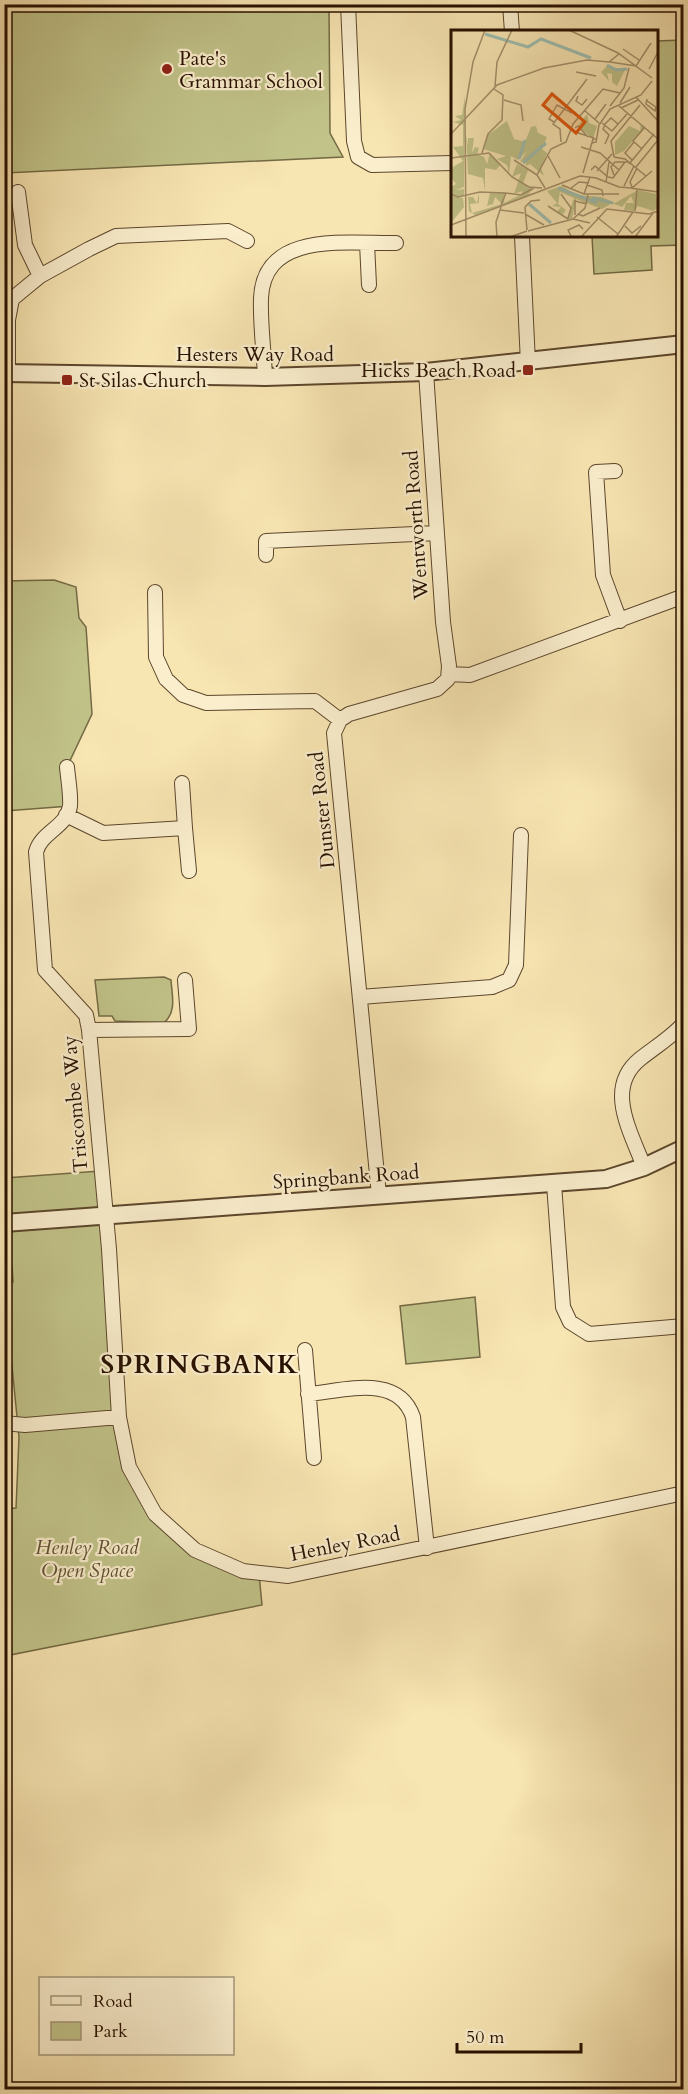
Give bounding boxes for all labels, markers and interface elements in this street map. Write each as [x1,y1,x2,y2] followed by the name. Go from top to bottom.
[451,30,658,237] inset map
[179,45,323,95] place label: Pate's Grammar School
[160,62,174,76] marker: Pate's Grammar School
[176,341,334,368] street label: Hesters Way Road
[361,357,516,384] place label: Hicks Beach Road
[521,363,535,377] marker: Hicks Beach Road
[79,367,207,394] place label: St Silas Church
[60,373,74,387] marker: St Silas Church
[397,449,435,602] street label: Wentworth Road
[302,750,342,870] street label: Dunster Road
[56,1034,94,1174] street label: Triscombe Way
[272,1158,421,1196] street label: Springbank Road
[101,1347,299,1382] district label: SPRINGBANK
[288,1520,403,1568] street label: Henley Road
[35,1534,140,1584] park label: Henley Road Open Space
[39,1977,234,2055] legend
[93,1989,133,2014] text: Road
[457,2016,582,2054] scale bar
[93,2019,128,2044] text: Park
[466,2025,505,2050] text: 50 m

